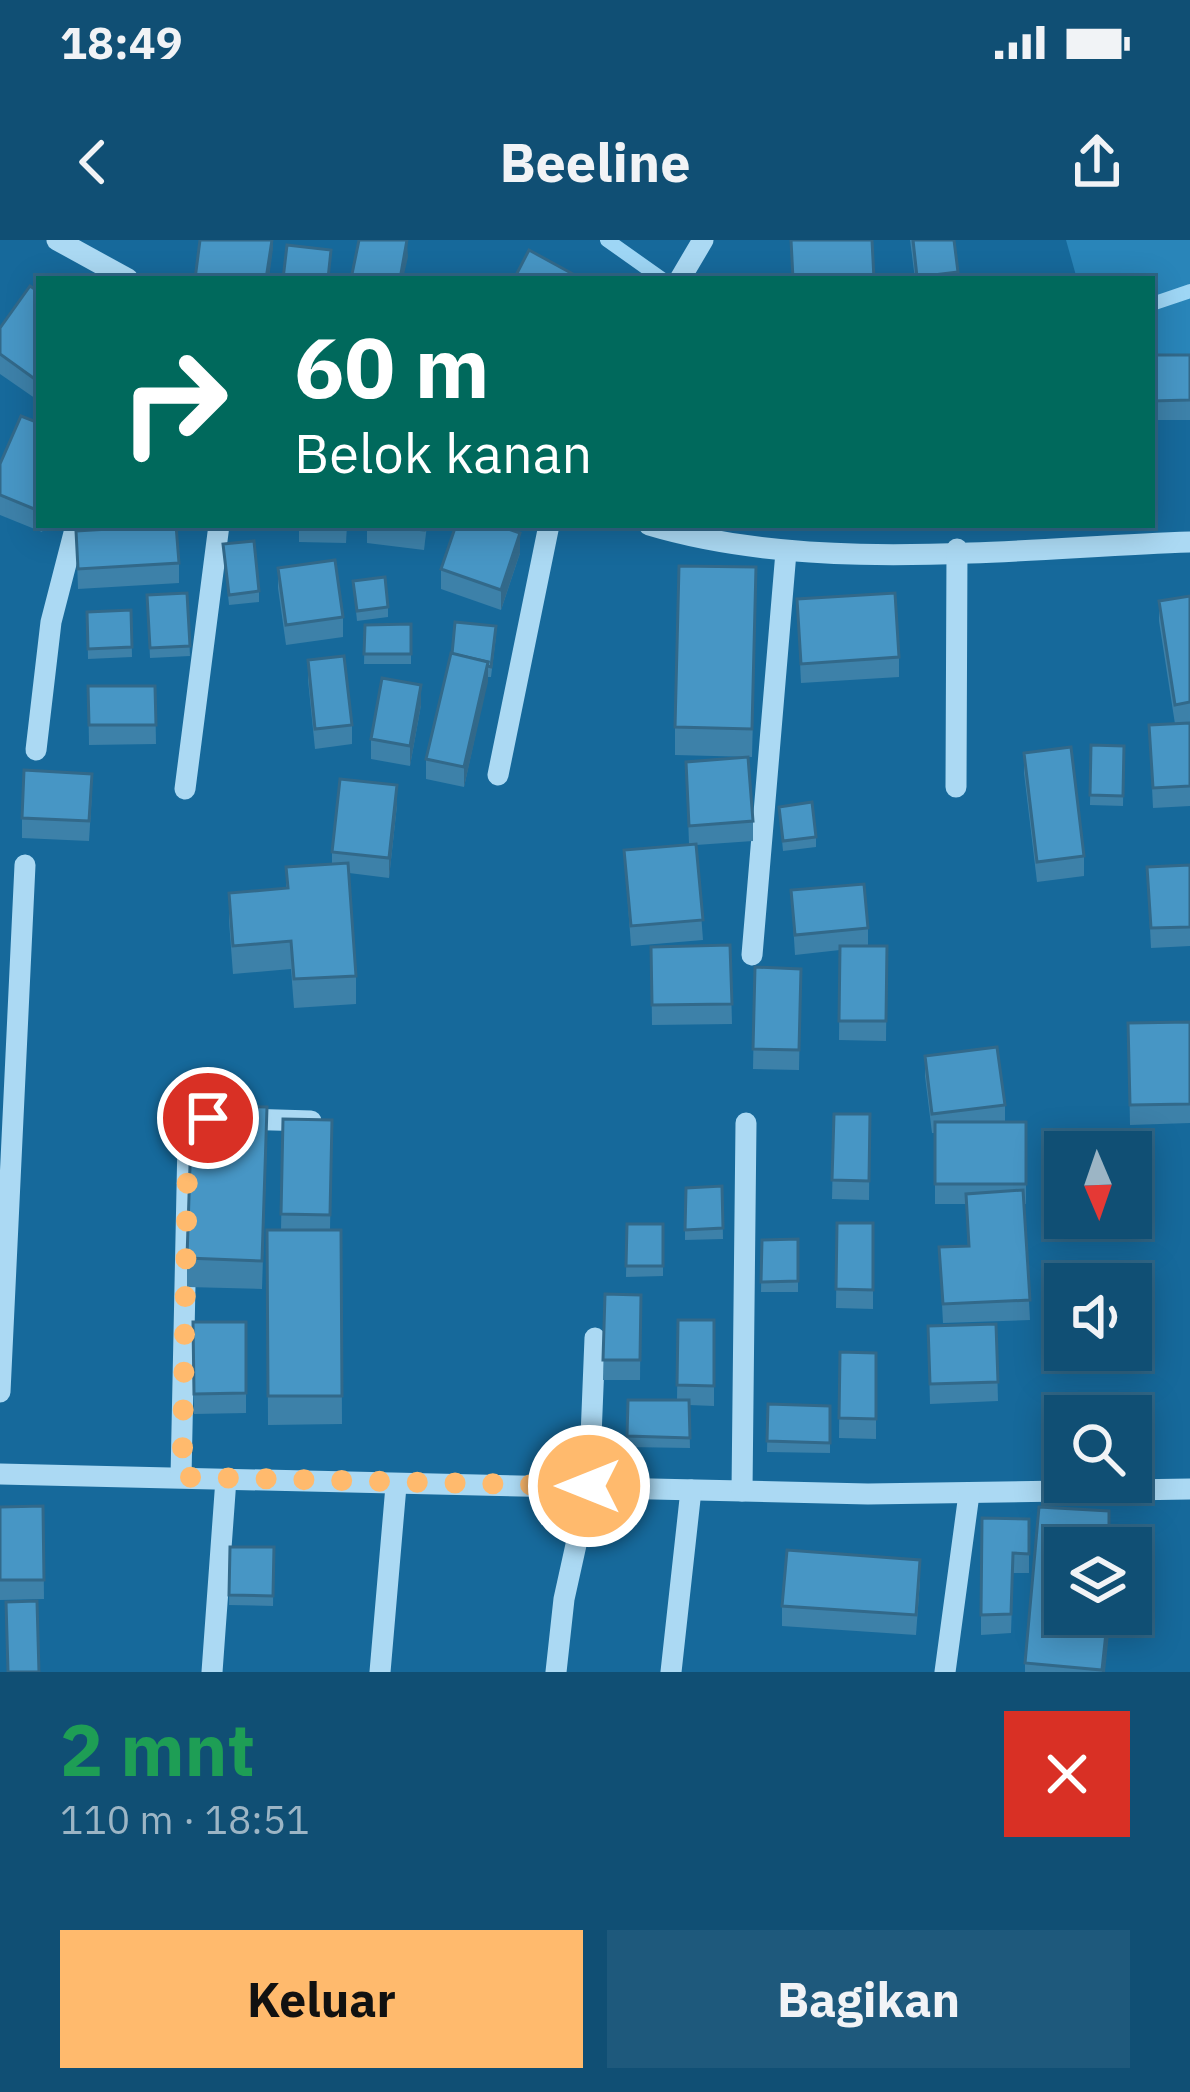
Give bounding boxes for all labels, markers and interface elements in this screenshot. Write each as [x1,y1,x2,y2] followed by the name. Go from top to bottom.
[60,13,183,71] text: 18:49
[499,127,691,197] text: Beeline
[60,129,126,195] icon: back
[1064,129,1130,195] icon: share
[294,312,490,421] text: 60 m
[96,324,252,480] icon: right
[294,418,592,488] text: Belok kanan
[157,1067,259,1169] pin
[175,1085,241,1151] icon: arrive
[1044,1131,1152,1239] north arrow
[1044,1131,1152,1635] map controls
[1044,1263,1152,1371] button: sound
[1044,1395,1152,1503] button: search
[526,1423,652,1549] position arrow
[1044,1527,1152,1635] button: layers
[60,1702,255,1796] text: 2 mnt
[1004,1711,1130,1837] button: close
[60,1794,310,1845] text: 110 m · 18:51
[60,1930,583,2068] button: Keluar
[607,1930,1130,2068] button: Bagikan

